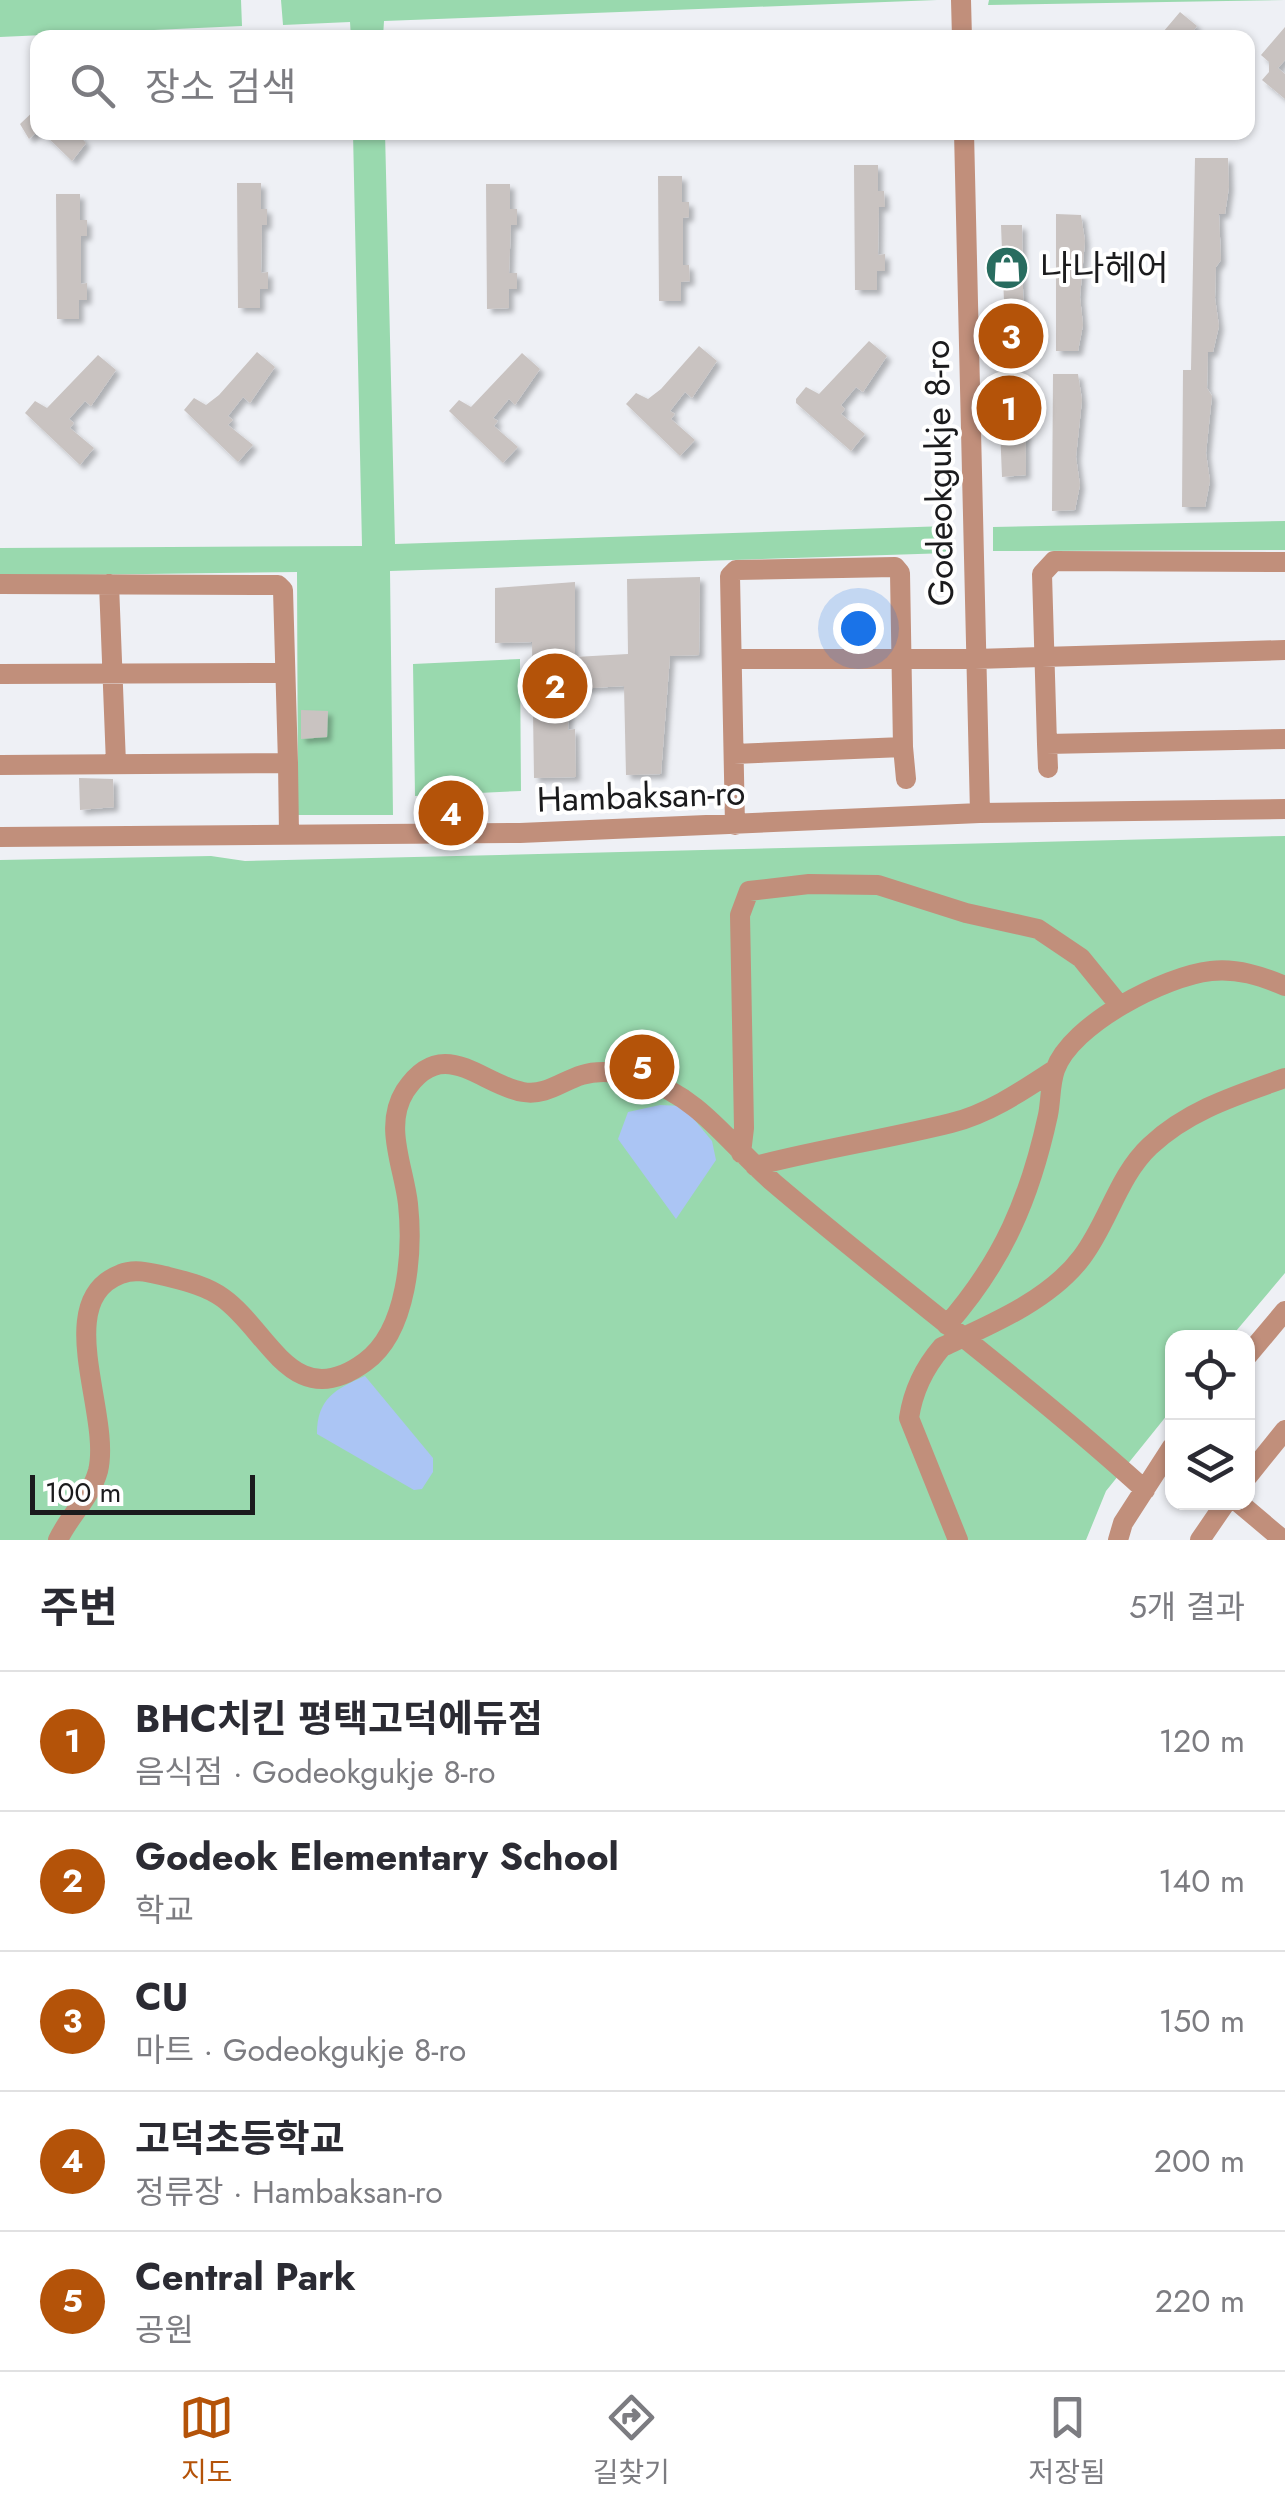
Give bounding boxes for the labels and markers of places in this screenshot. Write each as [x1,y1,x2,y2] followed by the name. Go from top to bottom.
[1040,243,1169,293] place label: 나나헤어
[984,245,1030,291] shop icon: 나나헤어
[978,298,1044,374] pin: 3
[976,370,1042,446] pin: 1
[522,648,588,724] pin: 2
[418,776,484,850] pin: 4
[610,1030,674,1104] pin: 5

